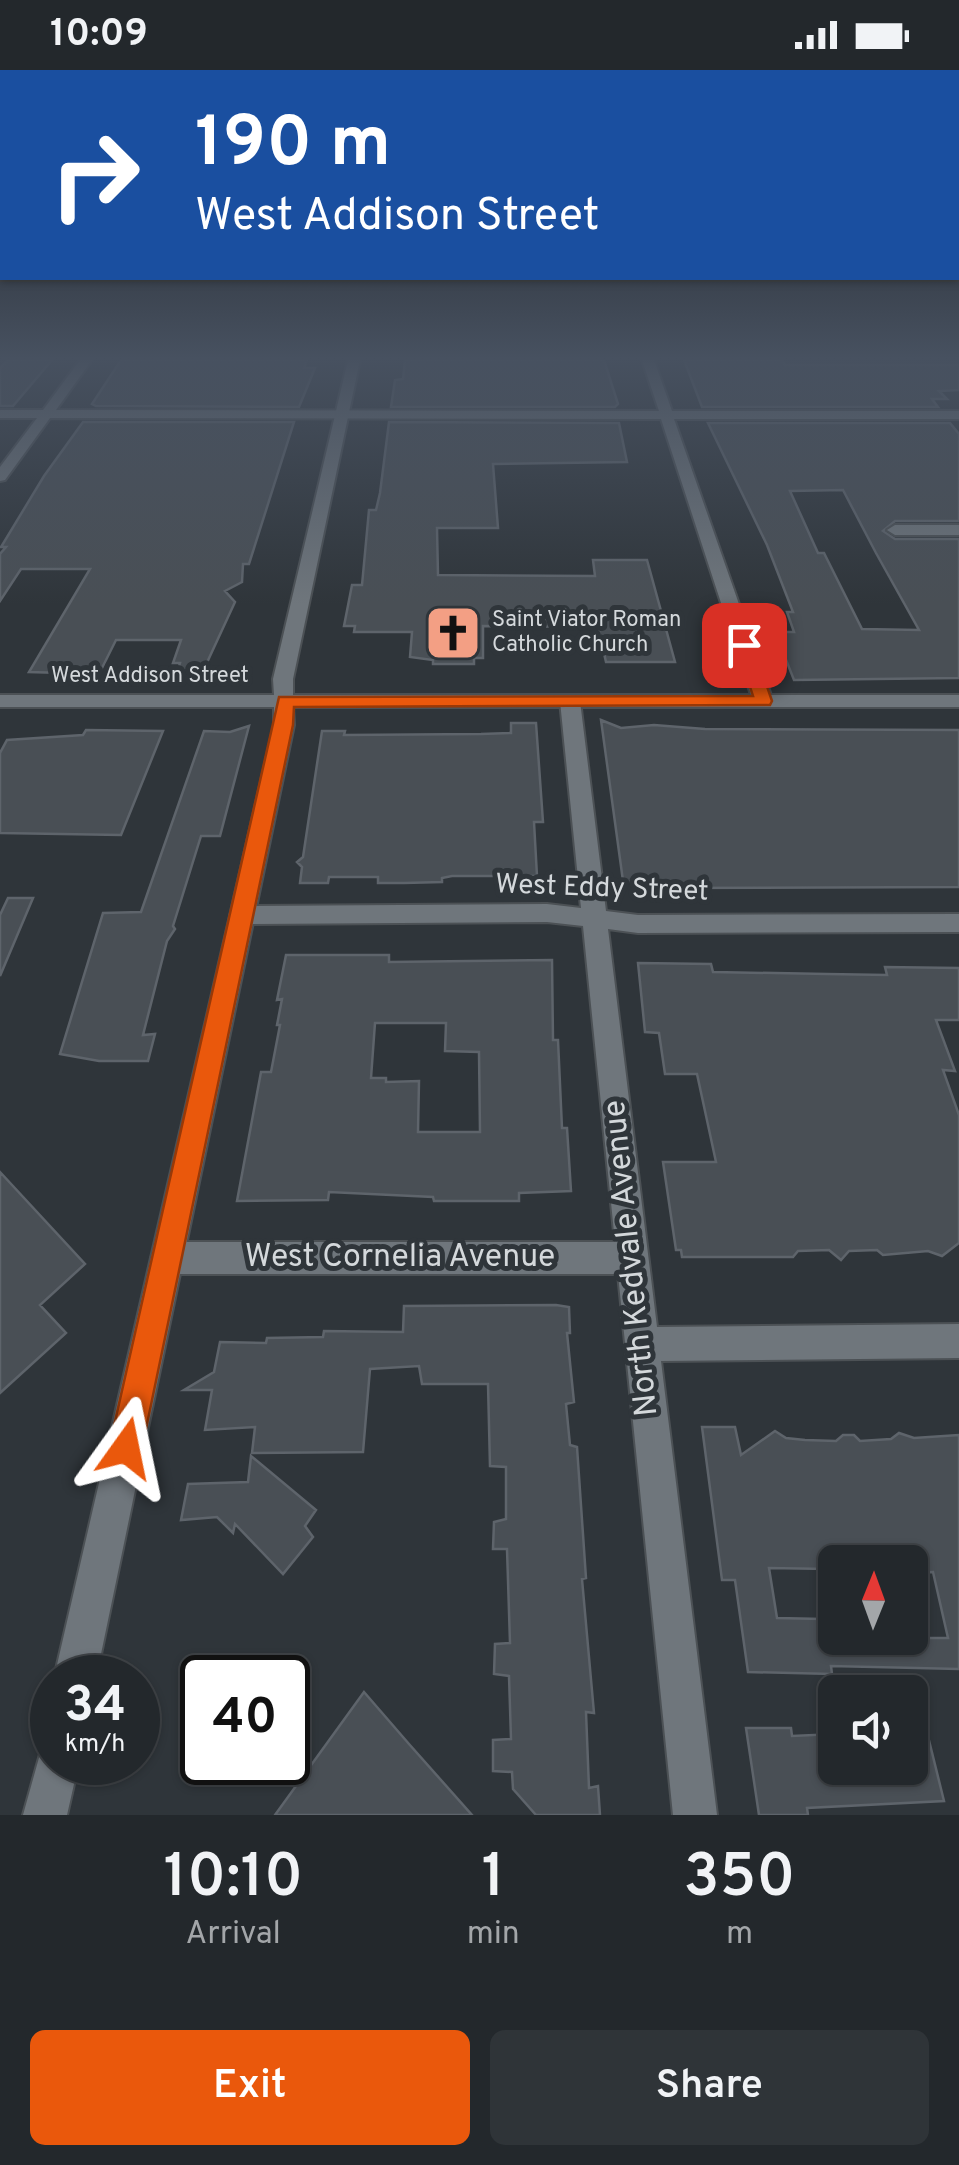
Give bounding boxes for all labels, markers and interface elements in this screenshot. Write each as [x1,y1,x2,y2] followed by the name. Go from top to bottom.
[50,11,148,60] text: 10:09
[195,102,391,191] text: 190 m
[30,110,160,240] icon: right
[195,189,600,246] text: West Addison Street
[423,603,483,663] church icon: Saint Viator Roman Catholic Church
[702,603,787,688] pin
[492,607,681,659] place label: Saint Viator Roman Catholic Church
[717,618,772,673] icon: arrive
[51,663,249,690] street label: West Addison Street
[495,867,709,911] street label: West Eddy Street
[595,1098,669,1418] street label: North Kedvale Avenue
[245,1238,555,1278] street label: West Cornelia Avenue
[74,1396,178,1500] position arrow
[818,1545,928,1655] north arrow
[818,1545,928,1785] map controls
[180,1655,310,1785] speed limit sign: 40
[818,1675,928,1785] button: sound
[64,1676,126,1739] text: 34
[65,1729,125,1761] text: km/h
[164,1842,303,1918] text: 10:10
[482,1842,505,1918] text: 1
[683,1842,795,1918] text: 350
[186,1915,281,1955] text: Arrival
[467,1915,520,1955] text: min
[726,1915,753,1955] text: m
[30,2030,470,2145] button: Exit
[490,2030,929,2145] button: Share

